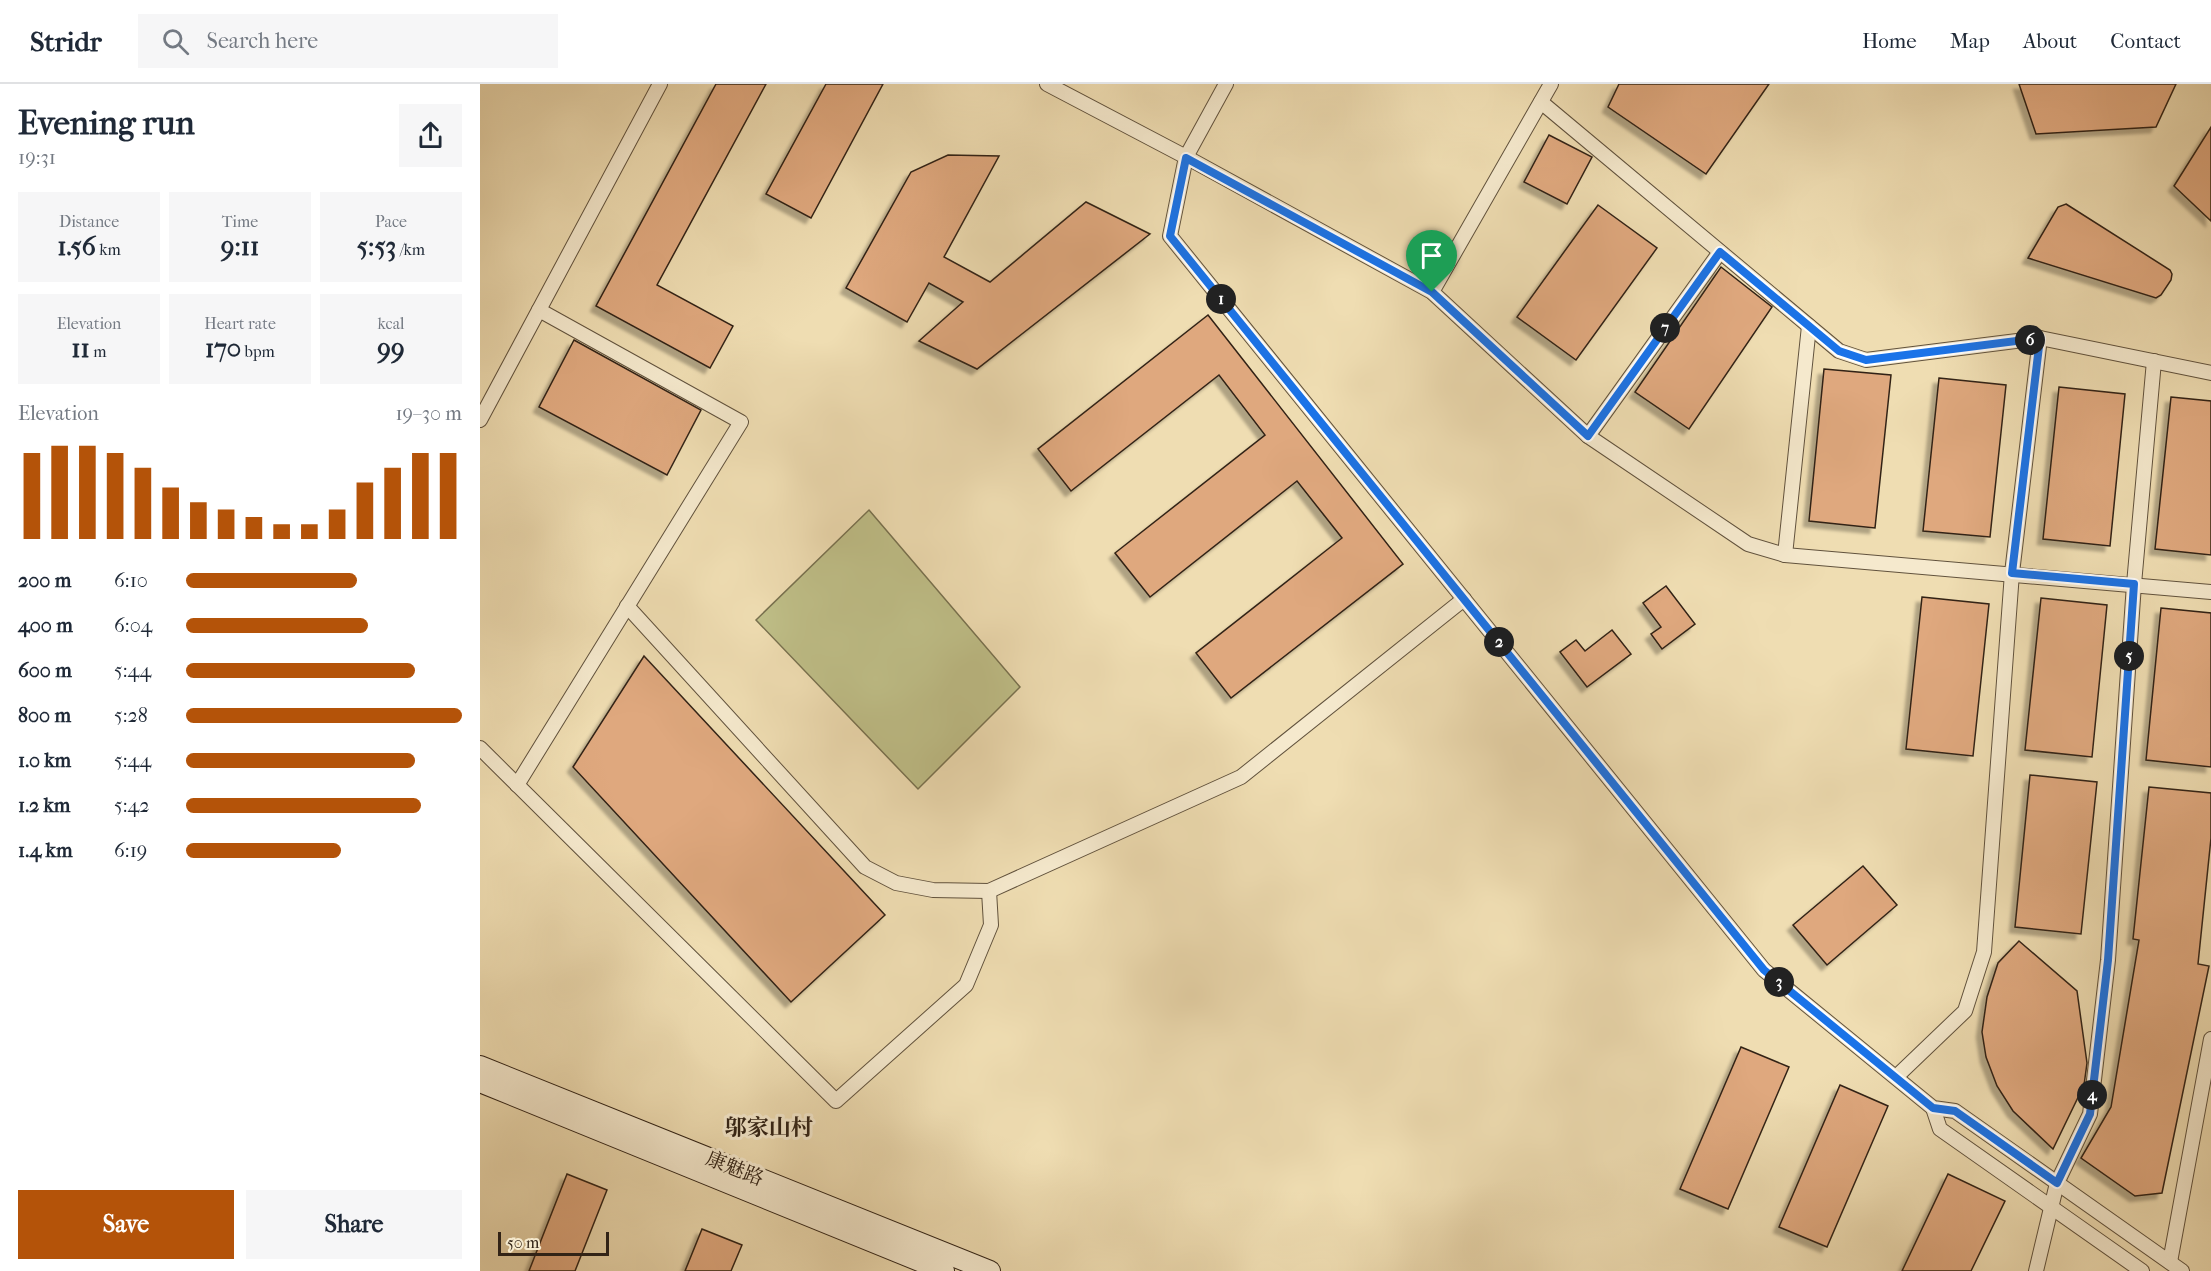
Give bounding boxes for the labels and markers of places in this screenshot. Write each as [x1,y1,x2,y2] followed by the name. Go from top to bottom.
[1406,230,1457,292] pin
[1206,284,1236,314] pin: 1
[1650,313,1680,343] pin: 7
[2015,325,2045,355] pin: 6
[1484,627,1514,657] pin: 2
[2114,641,2144,671] pin: 5
[1764,967,1794,997] pin: 3
[2077,1080,2107,1110] pin: 4

